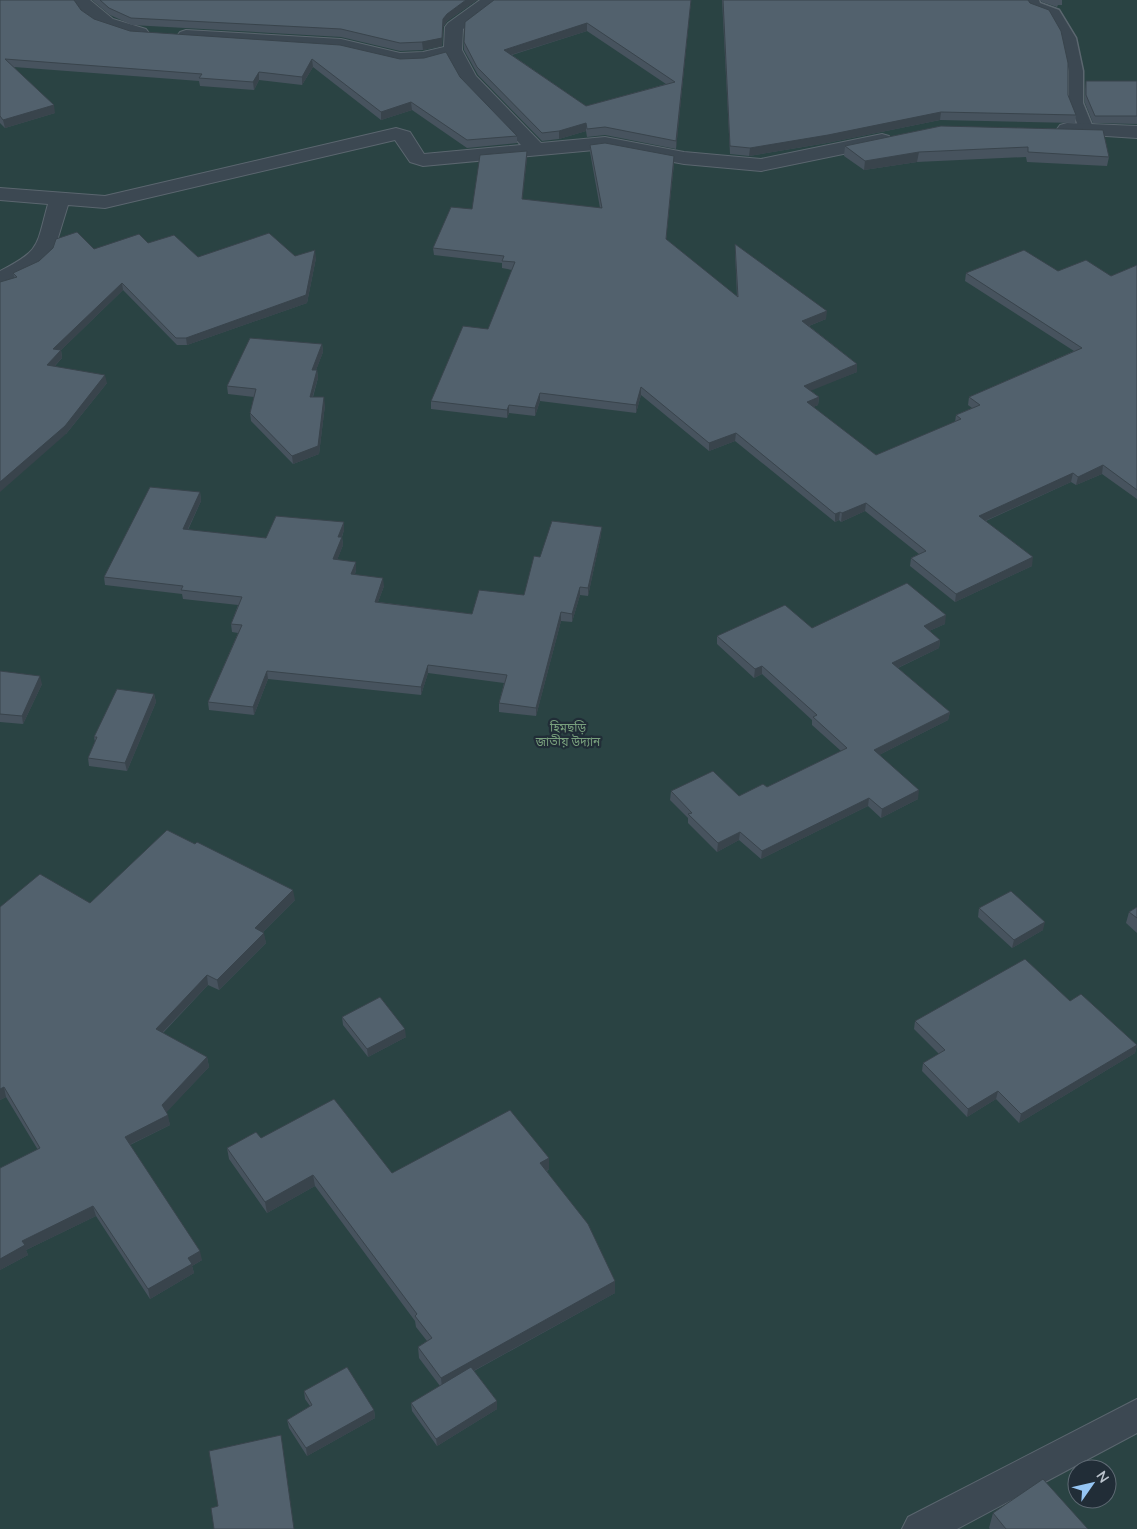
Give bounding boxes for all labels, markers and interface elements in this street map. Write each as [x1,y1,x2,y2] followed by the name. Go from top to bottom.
[535,720,601,750] park label: হিমছড়ি জাতীয় উদ্যান
[1067,1459,1117,1509] north arrow
[1092,1467,1113,1487] text: N

